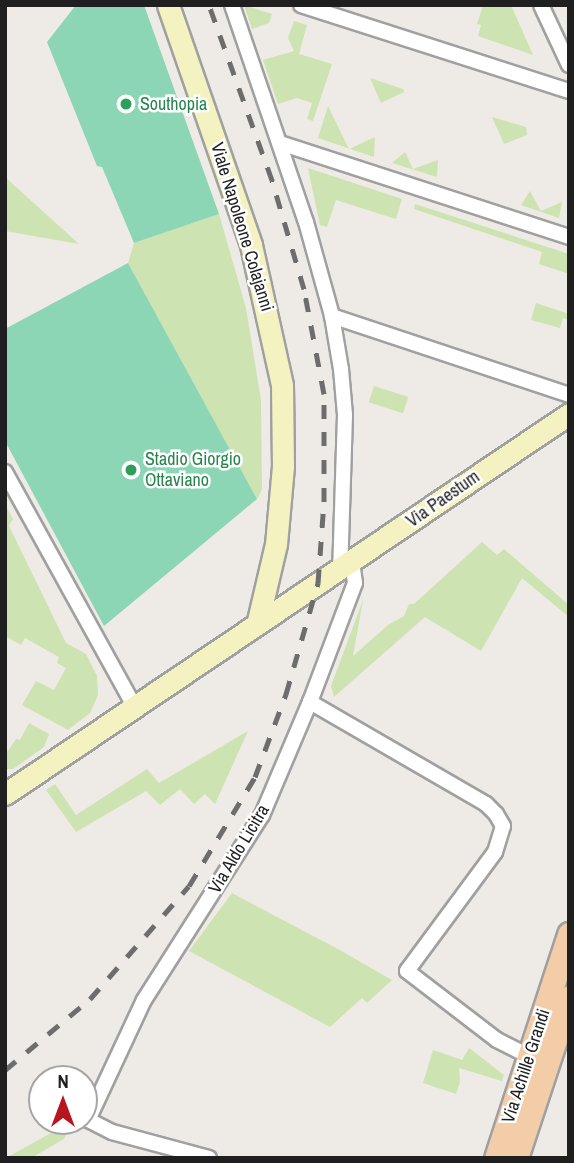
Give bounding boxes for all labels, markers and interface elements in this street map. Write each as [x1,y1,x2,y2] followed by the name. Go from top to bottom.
[140,93,207,115] place label: Southopia
[118,96,134,112] marker: Southopia
[206,140,278,314] street label: Viale Napoleone Colajanni
[145,449,241,491] place label: Stadio Giorgio Ottaviano
[123,462,139,478] marker: Stadio Giorgio Ottaviano
[402,466,484,532] street label: Via Paestum
[204,800,274,898] street label: Via Aldo Licitra
[497,1006,555,1126] street label: Via Achille Grandi
[28,1065,98,1135] north arrow
[57,1068,69,1094] text: N

